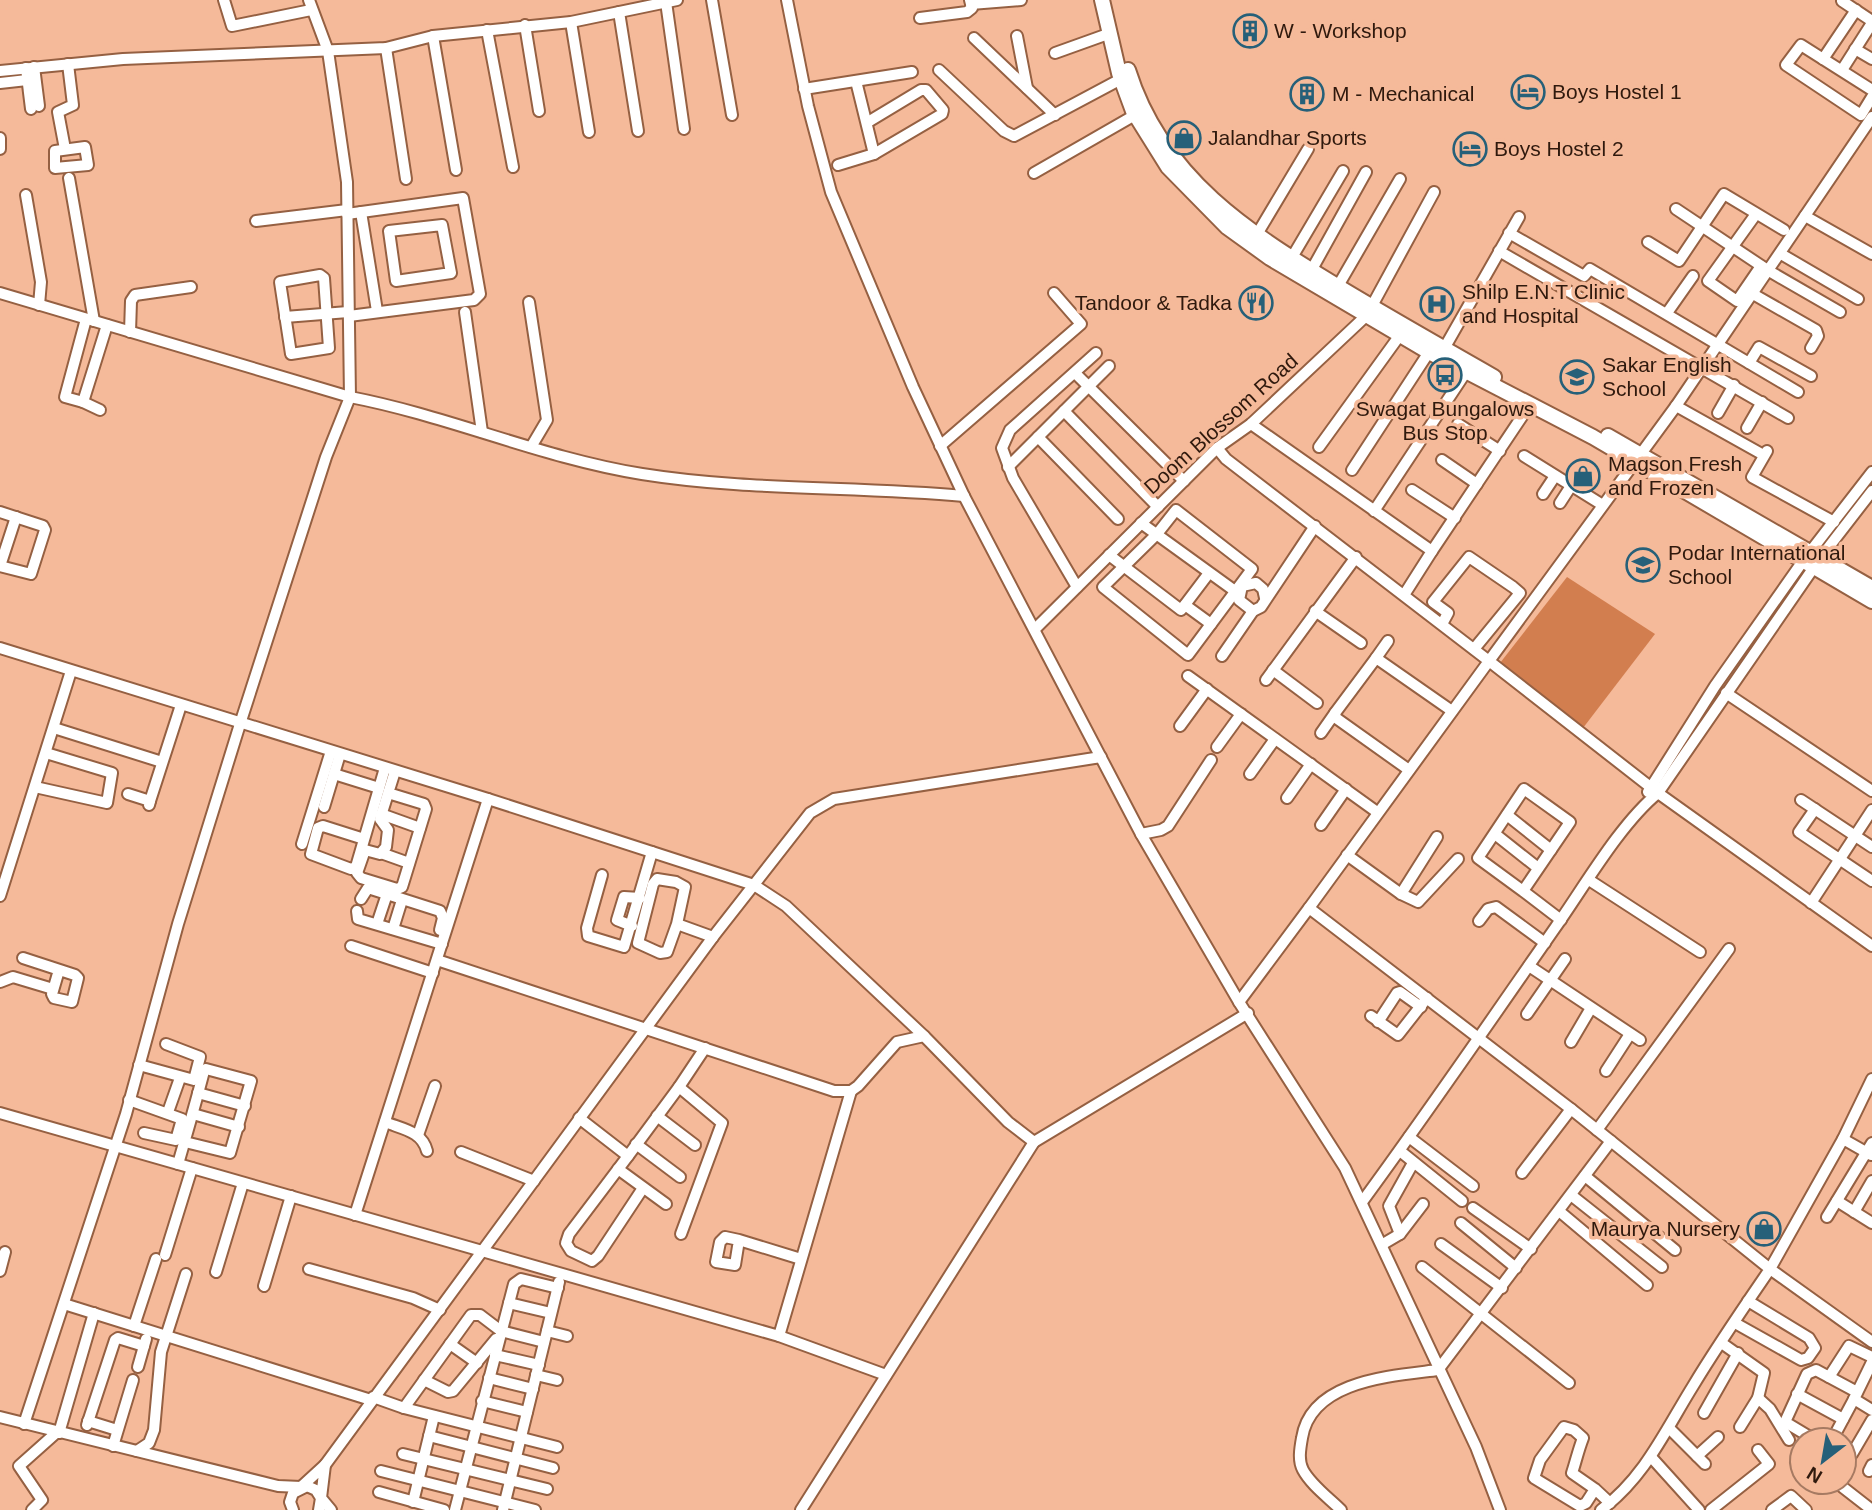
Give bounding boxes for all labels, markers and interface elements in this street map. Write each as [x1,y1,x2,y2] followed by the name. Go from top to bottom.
[1231,12,1269,50] building icon: W - Workshop
[1274,19,1407,42] place label: W - Workshop
[1509,73,1547,111] hotel icon: Boys Hostel 1
[1288,75,1326,113] building icon: M - Mechanical
[1552,80,1682,103] place label: Boys Hostel 1
[1332,82,1474,105] place label: M - Mechanical
[1165,119,1203,157] shop icon: Jalandhar Sports
[1208,126,1367,149] place label: Jalandhar Sports
[1451,130,1489,168] hotel icon: Boys Hostel 2
[1494,137,1624,160] place label: Boys Hostel 2
[1462,280,1625,327] place label: Shilp E.N.T Clinic and Hospital
[1237,284,1275,322] restaurant icon: Tandoor & Tadka
[1418,285,1456,323] hospital icon: Shilp E.N.T Clinic and Hospital
[1075,291,1232,314] place label: Tandoor & Tadka
[1139,349,1302,499] street label: Doom Blossom Road
[1602,353,1732,400] place label: Sakar English School
[1426,356,1464,394] bus stop icon: Swagat Bungalows Bus Stop
[1558,358,1596,396] school or university icon: Sakar English School
[1356,397,1534,444] place label: Swagat Bungalows Bus Stop
[1608,452,1742,499] place label: Magson Fresh and Frozen
[1564,457,1602,495] shop icon: Magson Fresh and Frozen
[1668,541,1845,588] place label: Podar International School
[1624,546,1662,584] school or university icon: Podar International School
[1745,1210,1783,1248] shop icon: Maurya Nursery
[1591,1217,1740,1240] place label: Maurya Nursery
[1788,1426,1858,1496] north arrow
[1803,1463,1826,1488] text: N

